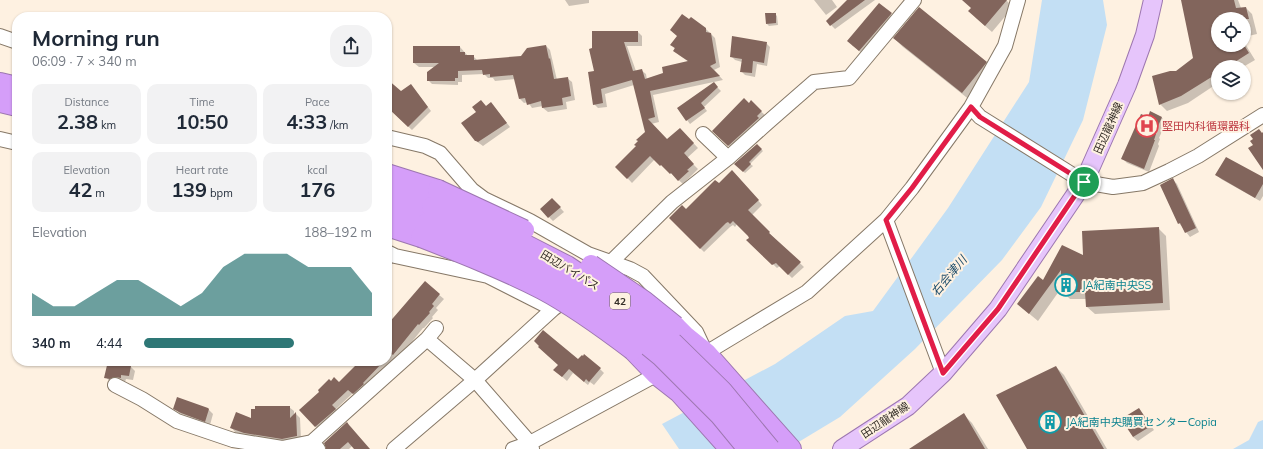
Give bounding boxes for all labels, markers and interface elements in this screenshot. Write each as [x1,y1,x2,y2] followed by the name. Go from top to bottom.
[1211,12,1251,100] map controls
[1211,12,1251,52] button: locate
[32,24,160,52] text: Morning run
[330,25,372,67] button: share
[32,53,137,69] text: 06:09 · 7 × 340 m
[1211,60,1251,100] button: layers
[64,95,109,109] text: Distance
[190,95,214,109] text: Time
[305,95,330,109] text: Pace
[1090,100,1126,156] street label: 田辺龍神線
[57,109,98,134] text: 2.38
[176,109,228,134] text: 10:50
[286,109,327,134] text: 4:33
[1134,113,1160,139] hospital icon: 堅田内科循環器科
[98,118,116,132] text: km
[327,118,348,132] text: /km
[1162,119,1250,133] place label: 堅田内科循環器科
[63,163,110,177] text: Elevation
[176,163,228,177] text: Heart rate
[307,163,327,177] text: kcal
[1067,165,1101,199] pin
[1073,171,1095,193] icon: arrive
[68,177,92,202] text: 42
[171,177,207,202] text: 139
[299,177,335,202] text: 176
[92,186,105,200] text: m
[207,186,233,200] text: bpm
[32,224,87,240] text: Elevation
[304,224,372,240] text: 188–192 m
[538,247,602,293] street label: 田辺バイパス
[927,251,971,299] water label: 右会津川
[1053,272,1079,298] building icon: JA紀南中央SS
[1082,278,1152,292] place label: JA紀南中央SS
[610,293,630,309] road number: 42
[32,335,71,351] text: 340 m
[96,335,122,351] text: 4:44
[858,399,912,441] street label: 田辺龍神線
[1037,409,1063,435] building icon: JA紀南中央購買センターCopia
[1066,415,1217,429] place label: JA紀南中央購買センターCopia

